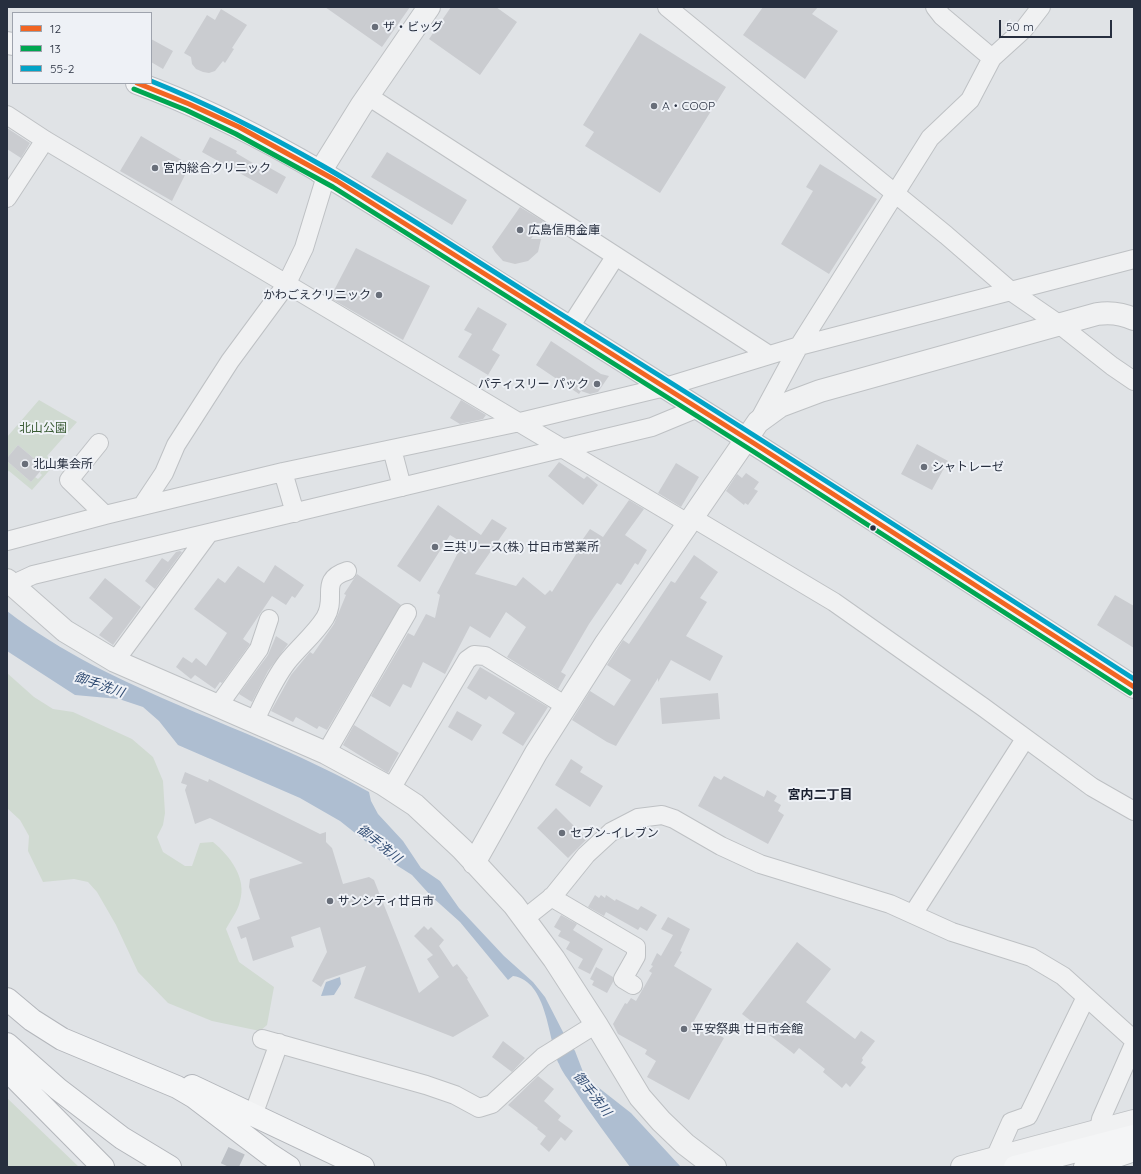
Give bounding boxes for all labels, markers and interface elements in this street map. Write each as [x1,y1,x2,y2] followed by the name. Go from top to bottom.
[12,12,152,84] legend
[1001,12,1114,38] scale bar
[1006,19,1034,34] text: 50 m
[383,20,443,34] place label: ザ・ビッグ
[50,21,61,36] text: 12
[370,22,380,32] marker: ザ・ビッグ
[50,41,61,56] text: 13
[50,61,74,76] text: 55-2
[662,99,715,113] place label: A・COOP
[649,101,659,111] marker: A・COOP
[163,161,271,175] place label: 宮内総合クリニック
[150,163,160,173] marker: 宮内総合クリニック
[528,223,600,237] place label: 広島信用金庫
[515,225,525,235] marker: 広島信用金庫
[263,288,371,302] place label: かわごえクリニック
[374,290,384,300] marker: かわごえクリニック
[478,377,589,391] place label: パティスリー パック
[592,379,602,389] marker: パティスリー パック
[19,421,67,435] park label: 北山公園
[33,457,93,471] place label: 北山集会所
[20,459,30,469] marker: 北山集会所
[932,460,1004,474] place label: シャトレーゼ
[919,462,929,472] marker: シャトレーゼ
[868,523,878,533] unlabelled marker
[443,540,599,554] place label: 三共リース(株) 廿日市営業所
[430,542,440,552] marker: 三共リース(株) 廿日市営業所
[72,669,126,701] water label: 御手洗川
[788,787,852,803] district label: 宮内二丁目
[354,822,404,866] water label: 御手洗川
[570,826,659,840] place label: セブン-イレブン
[557,828,567,838] marker: セブン-イレブン
[338,894,434,908] place label: サンシティ廿日市
[325,896,335,906] marker: サンシティ廿日市
[692,1022,803,1036] place label: 平安祭典 廿日市会館
[679,1024,689,1034] marker: 平安祭典 廿日市会館
[570,1069,614,1119] water label: 御手洗川

